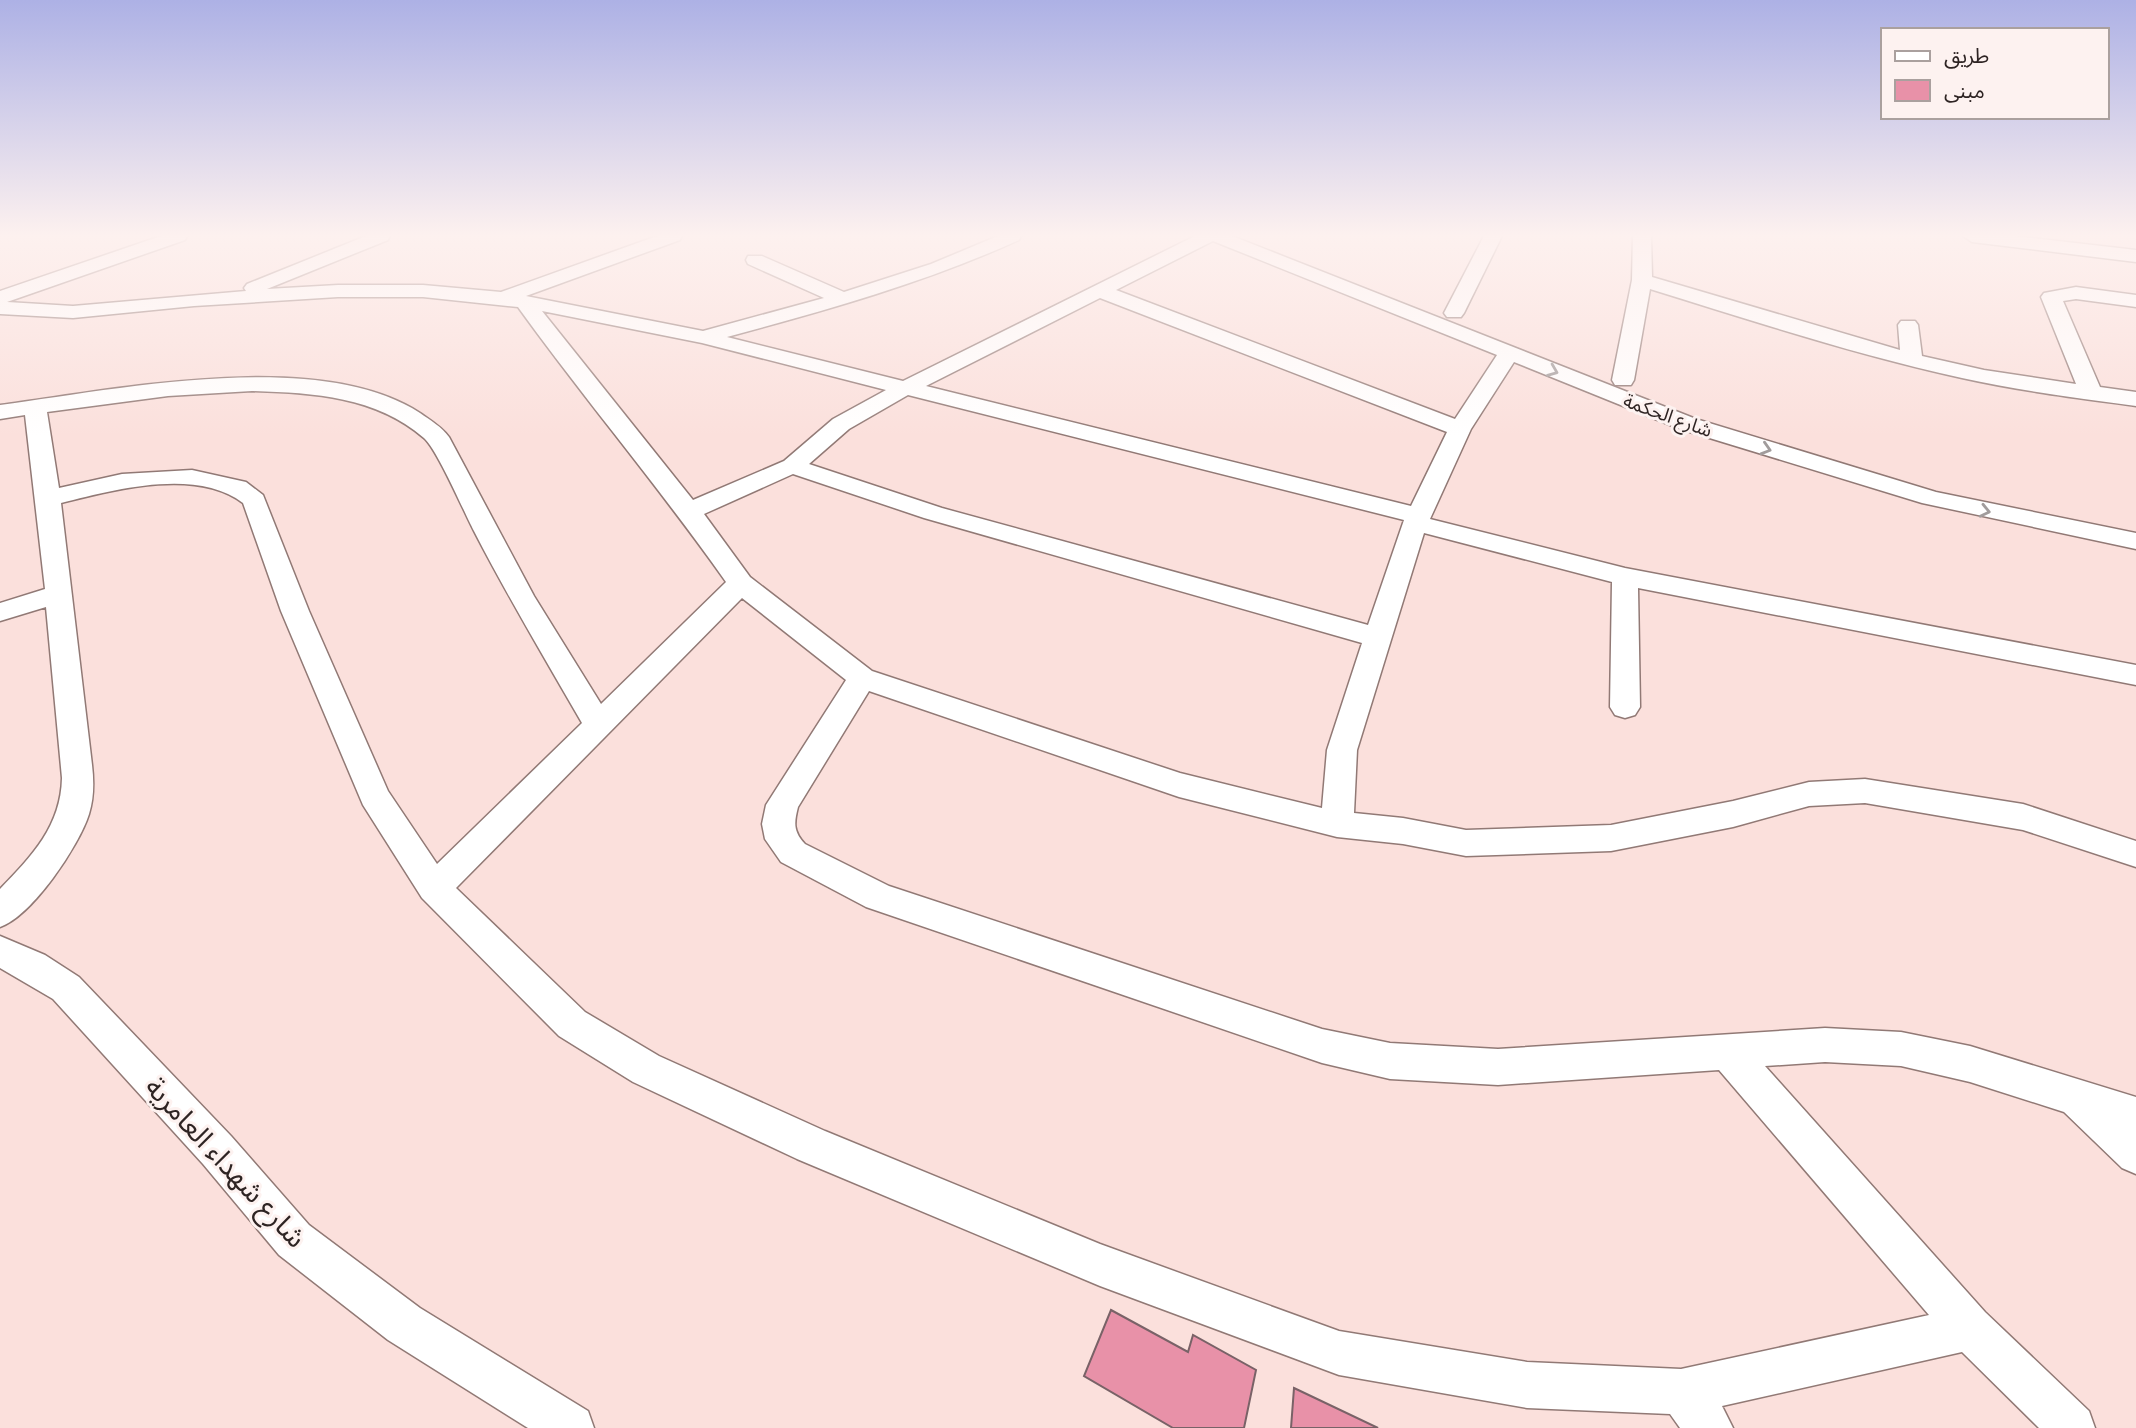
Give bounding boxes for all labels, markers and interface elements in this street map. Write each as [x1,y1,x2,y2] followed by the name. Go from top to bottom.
[1881,28,2108,119] legend
[1944,44,1989,71] text: طريق
[1944,79,1985,106] text: مبنى
[1546,363,1558,377] one-way arrow
[1620,390,1715,444] street label: شارع الحكمة
[1760,441,1772,456] one-way arrow
[1979,502,1991,517] one-way arrow
[135,1071,312,1257] street label: شارع شهداء العامرية

